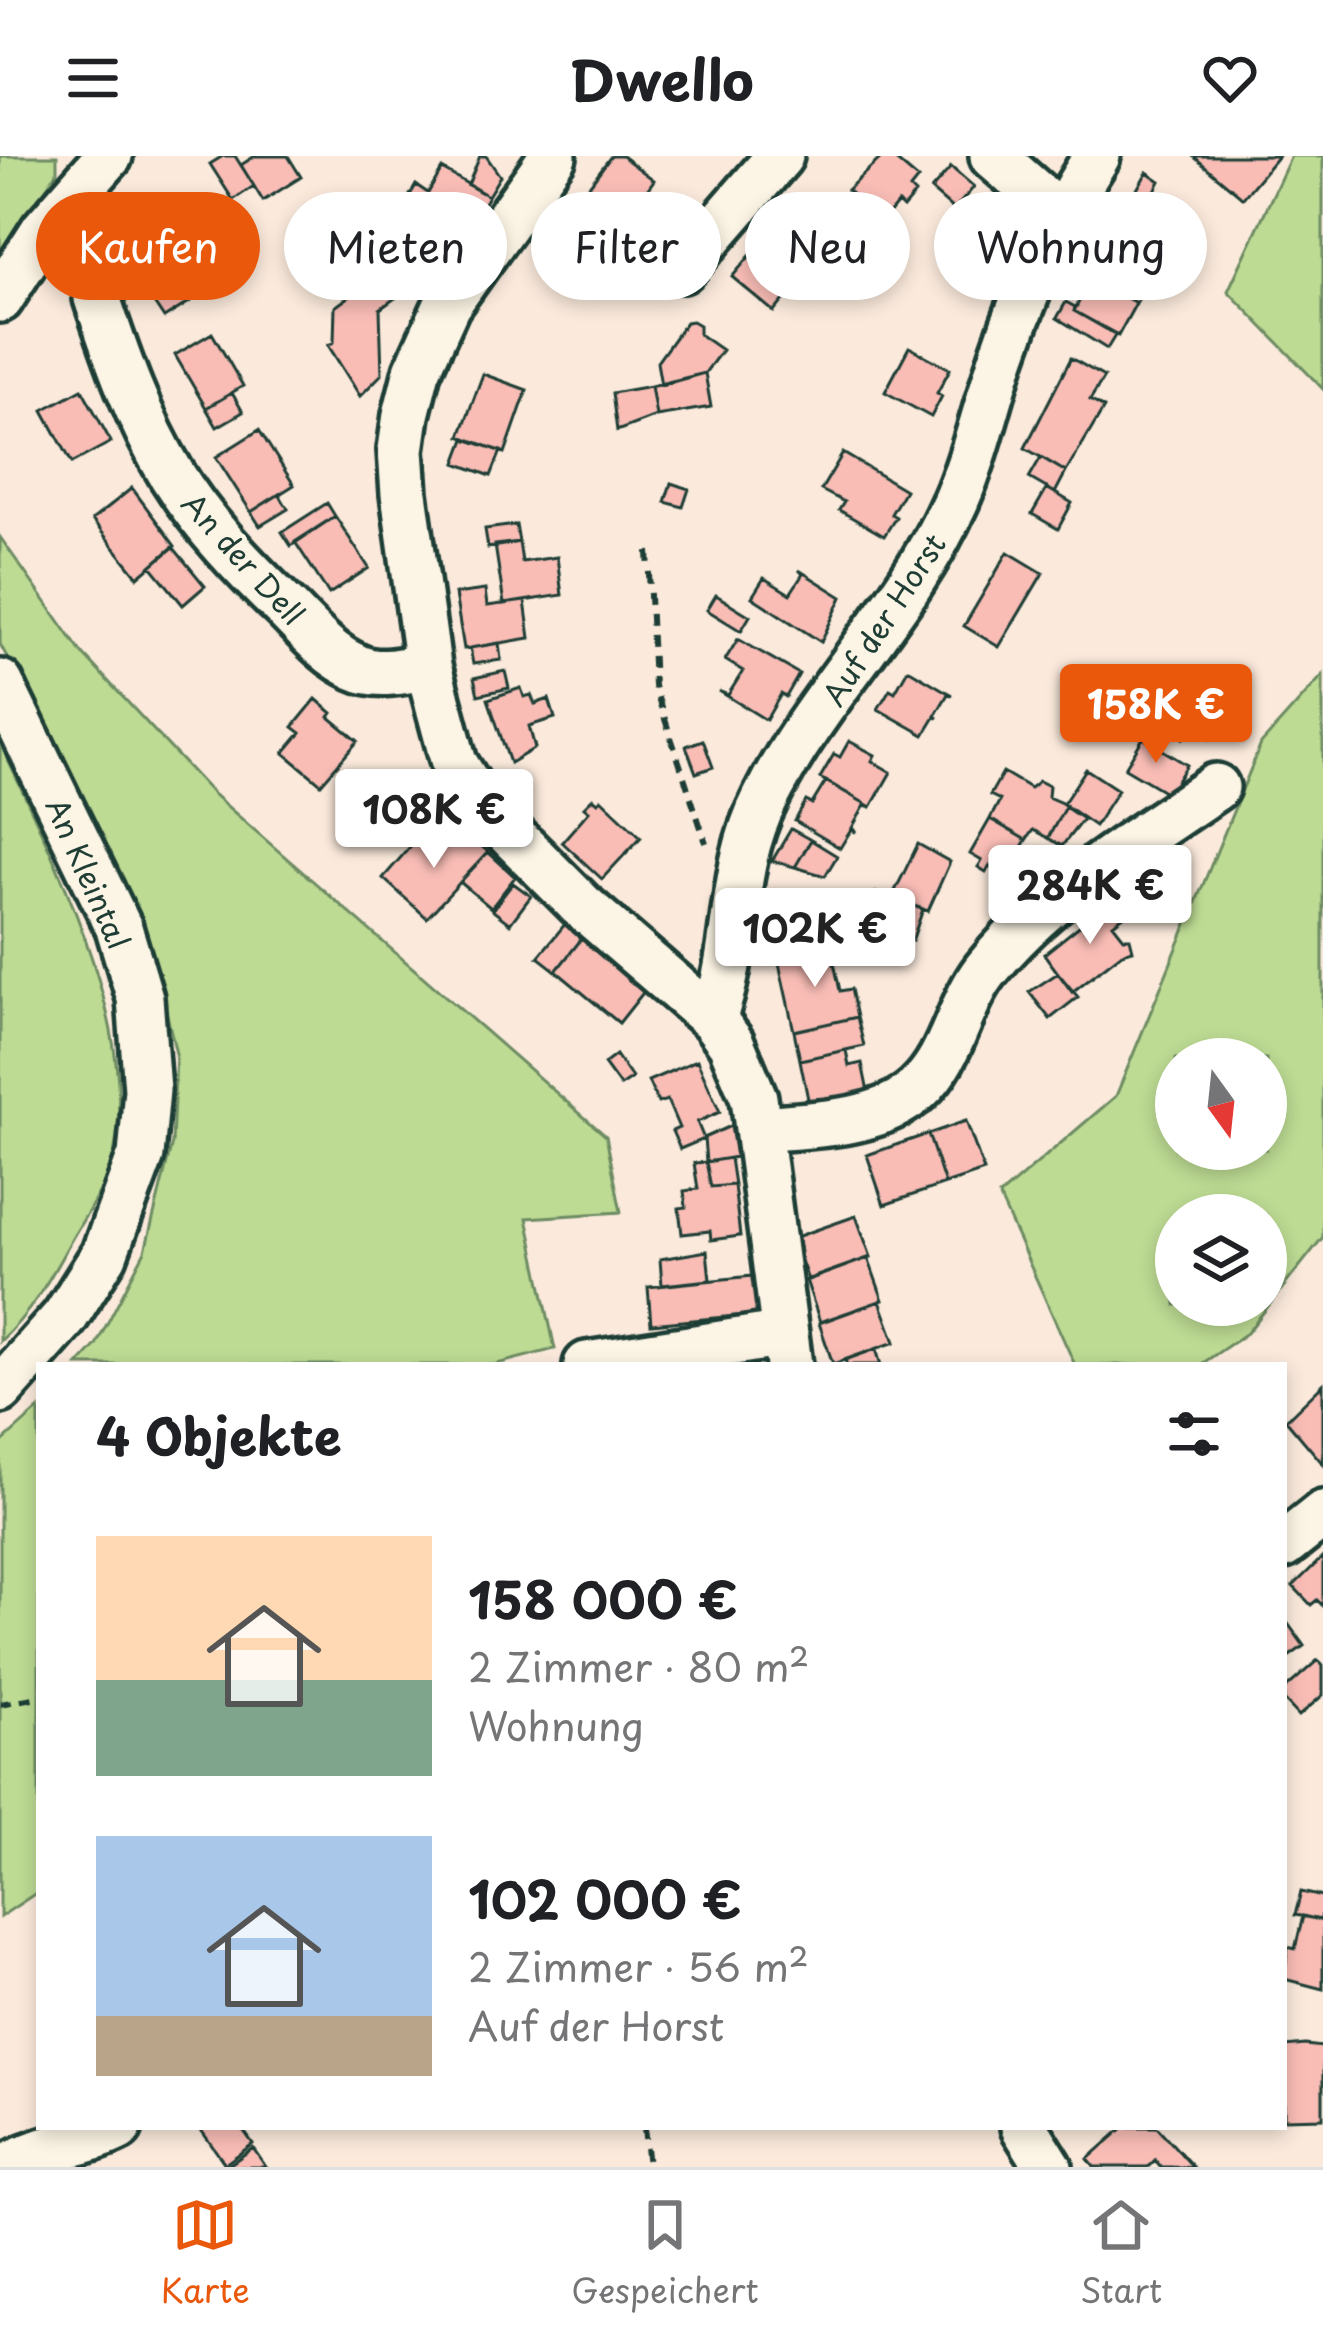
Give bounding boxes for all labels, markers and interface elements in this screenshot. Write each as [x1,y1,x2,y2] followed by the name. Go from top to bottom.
[569,38,754,119] text: Dwello
[60,45,126,111] icon: menu
[1197,45,1263,111] icon: heart
[36,192,260,300] chip: Kaufen
[284,192,507,300] chip: Mieten
[531,192,721,300] chip: Filter
[745,192,910,300] chip: Neu
[934,192,1207,300] chip: Wohnung
[172,482,316,634] street label: An der Dell
[810,524,956,714] street label: Auf der Horst
[1058,664,1254,766] pin: 158K €
[1087,673,1225,732] text: 158K €
[336,769,532,871] pin: 108K €
[362,778,506,837] text: 108K €
[36,790,142,956] street label: An Kleintal
[992,845,1188,947] pin: 284K €
[1015,854,1165,913] text: 284K €
[717,888,913,990] pin: 102K €
[742,897,888,956] text: 102K €
[1155,1038,1287,1170] north arrow
[1155,1038,1287,1326] map controls
[1155,1194,1287,1326] button: layers
[96,1396,342,1473] text: 4 Objekte
[1161,1401,1227,1467] icon: filters
[468,1559,738,1636] text: 158 000 €
[192,1584,336,1728] icon: home
[468,1636,809,1695] text: 2 Zimmer · 80 m²
[468,1695,644,1754] text: Wohnung
[468,1859,742,1936] text: 102 000 €
[192,1884,336,2028] icon: home
[468,1936,809,1995] text: 2 Zimmer · 56 m²
[468,1995,724,2054] text: Auf der Horst
[161,2192,250,2314] tab: Karte
[571,2192,759,2314] tab: Gespeichert
[1080,2192,1162,2314] tab: Start

